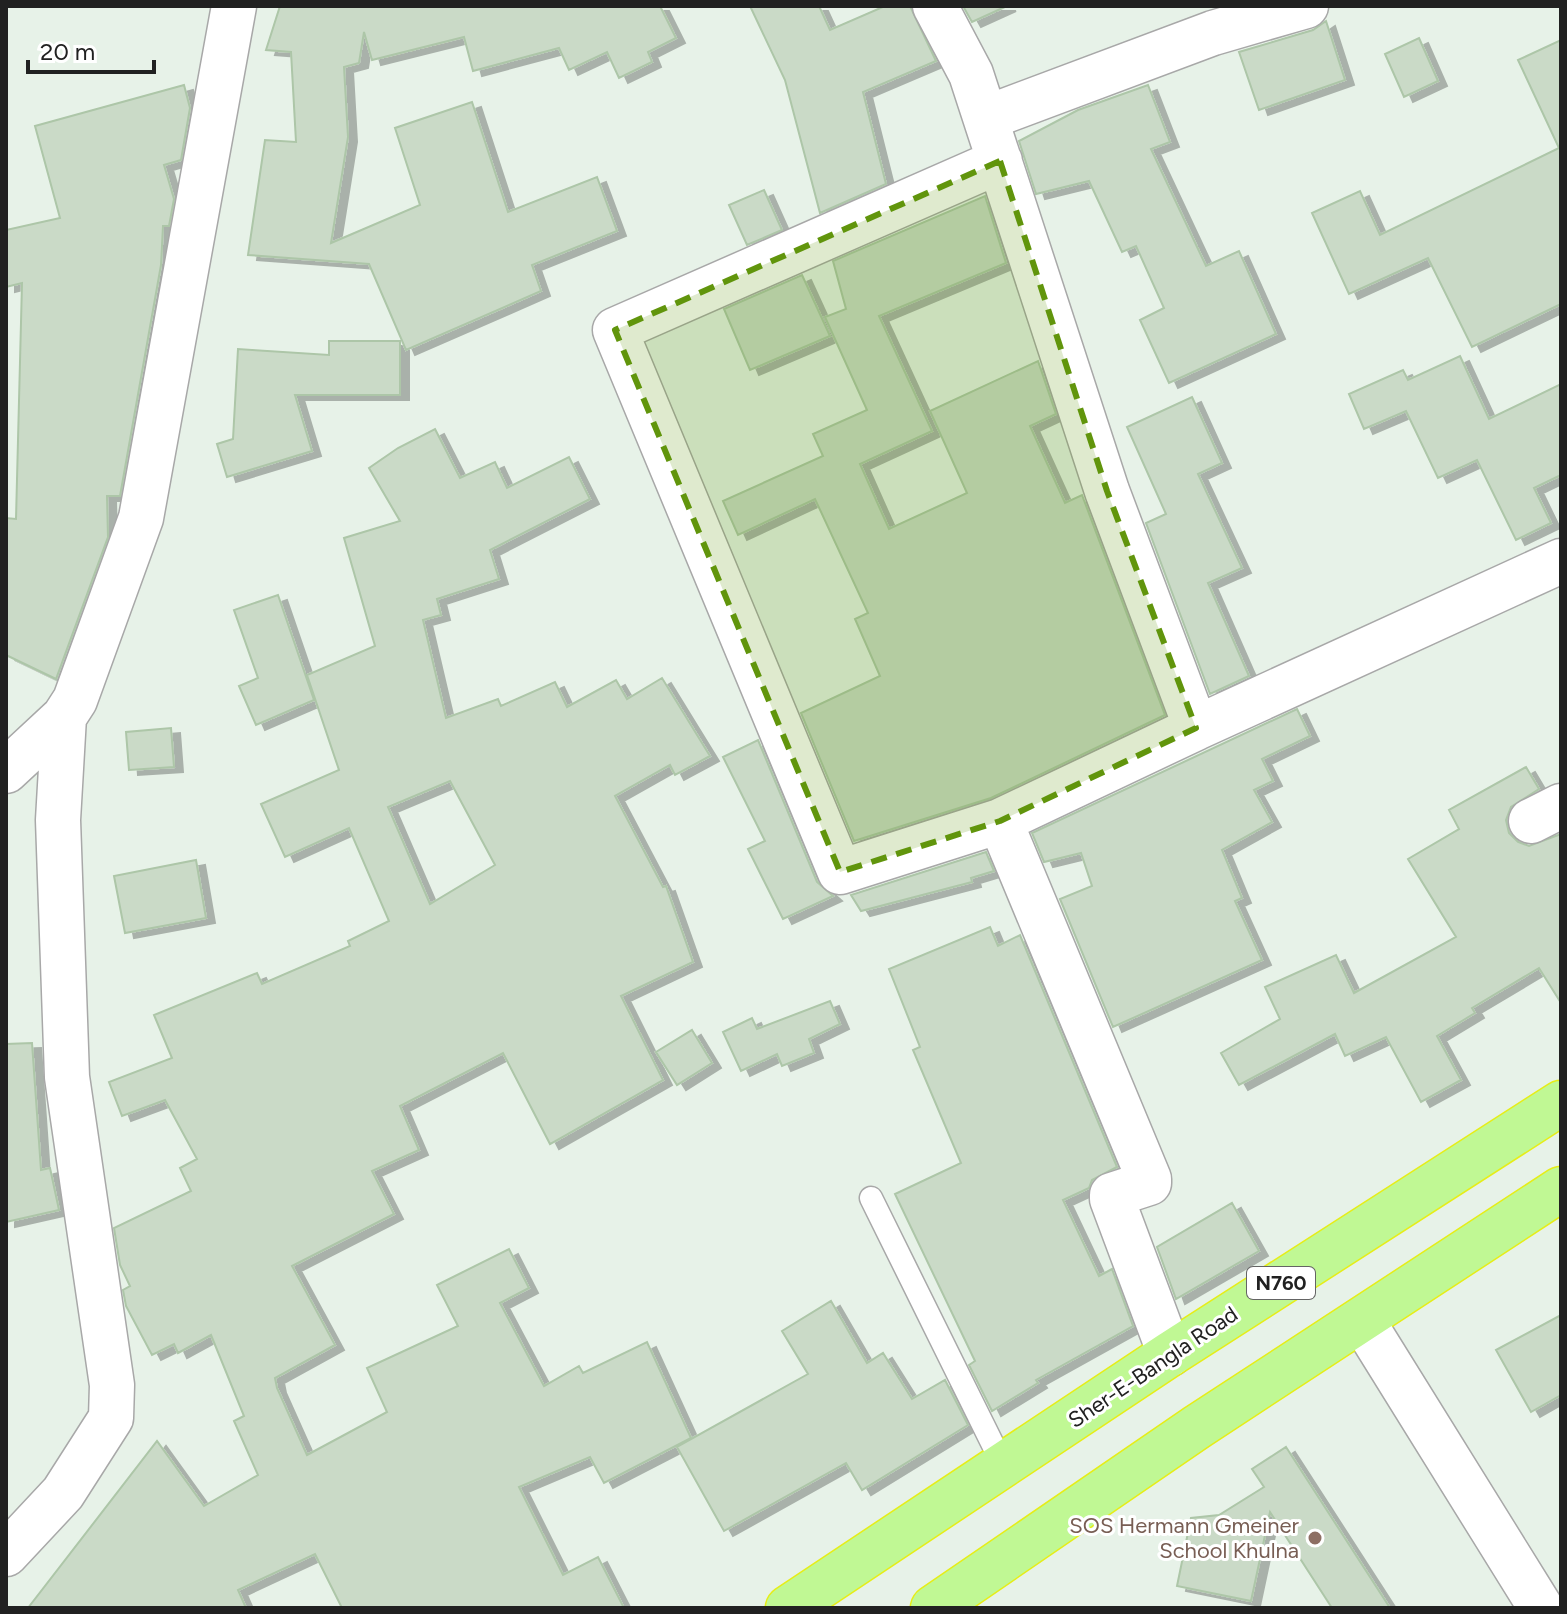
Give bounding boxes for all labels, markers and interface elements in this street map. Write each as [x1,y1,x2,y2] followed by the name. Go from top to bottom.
[28,24,154,74] scale bar
[40,37,95,66] text: 20 m
[1247,1267,1315,1299] road number: N760
[1063,1300,1243,1434] street label: Sher-E-Bangla Road
[1069,1512,1300,1564] place label: SOS Hermann Gmeiner School Khulna
[1306,1529,1324,1547] marker: SOS Hermann Gmeiner School Khulna

